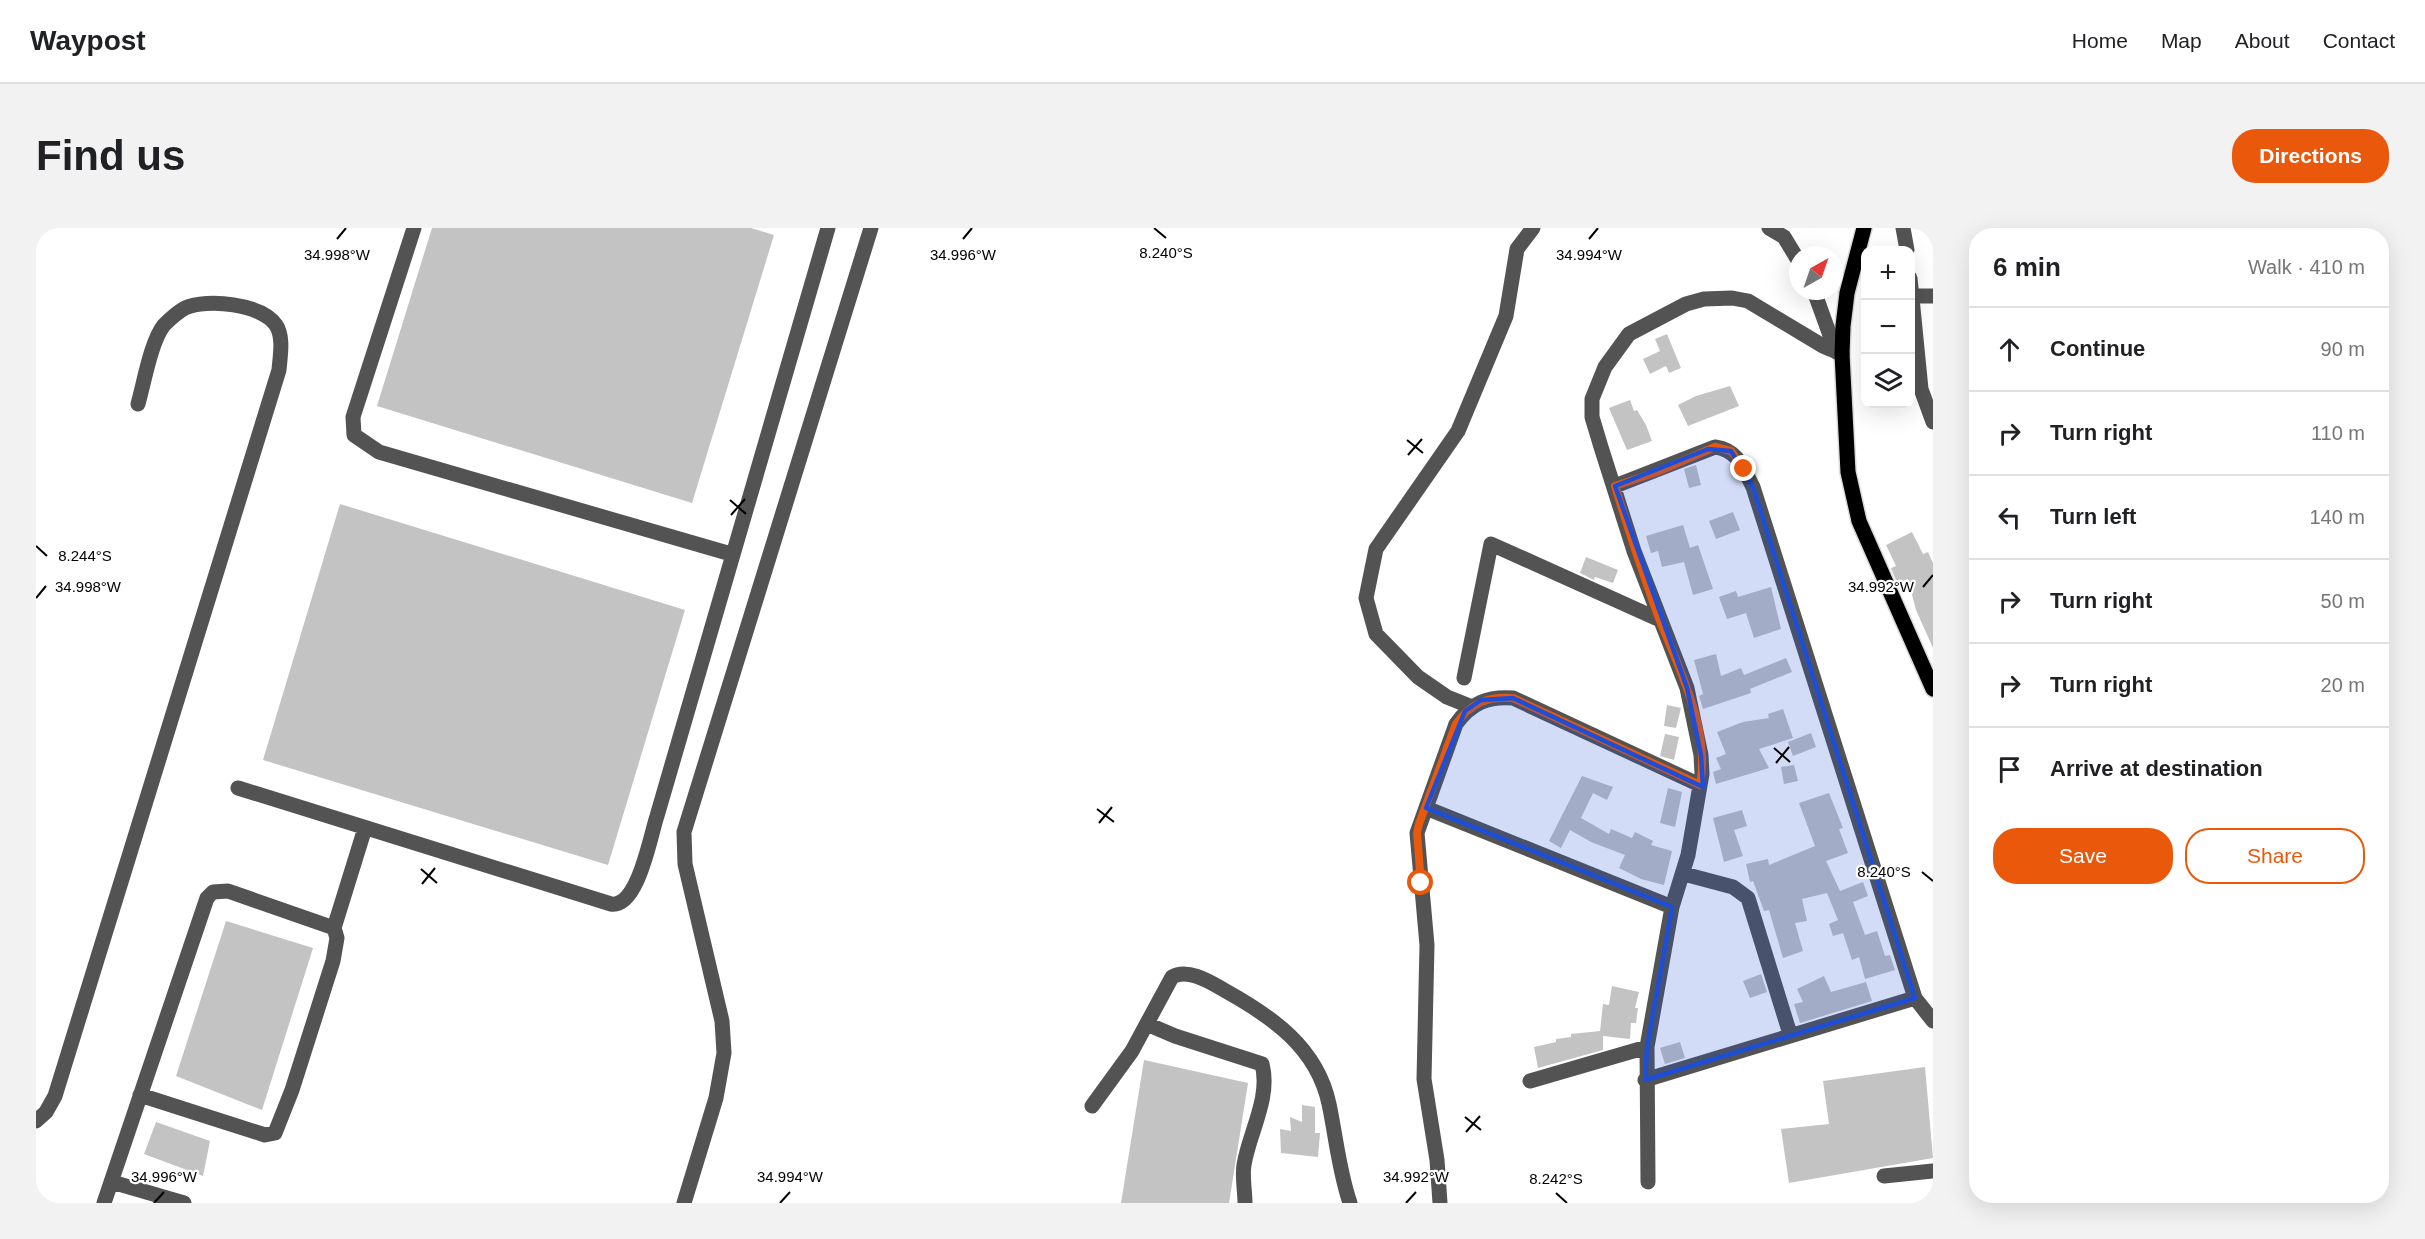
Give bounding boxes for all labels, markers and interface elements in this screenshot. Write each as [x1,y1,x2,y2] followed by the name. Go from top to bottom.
[30,25,146,56] text: Waypost
[2072,29,2128,52] text: Home
[2161,29,2202,52] text: Map
[2235,29,2290,52] text: About
[2323,29,2395,52] text: Contact
[2232,129,2389,183] button: Directions
[36,132,185,179] text: Find us
[1139,244,1193,261] text: 8.240°S
[304,246,371,263] text: 34.998°W
[930,246,997,263] text: 34.996°W
[1556,246,1623,263] text: 34.994°W
[1789,246,1843,300] north arrow
[1861,246,1915,408] map controls
[1861,246,1915,300] button: +
[1993,252,2061,282] text: 6 min
[2248,256,2365,278] text: Walk · 410 m
[1861,300,1915,354] button: −
[1993,333,2026,366] icon: ahead
[2050,336,2145,361] text: Continue
[2321,338,2365,360] text: 90 m
[1861,354,1915,408] button: layers
[1993,417,2026,450] icon: right
[2050,420,2152,445] text: Turn right
[2311,422,2365,444] text: 110 m
[1730,455,1756,481] route end
[1993,501,2026,534] icon: left
[2050,504,2136,529] text: Turn left
[2309,506,2365,528] text: 140 m
[58,547,112,564] text: 8.244°S
[55,578,122,595] text: 34.998°W
[1848,578,1915,595] text: 34.992°W
[1993,585,2026,618] icon: right
[2050,588,2152,613] text: Turn right
[2321,590,2365,612] text: 50 m
[1993,669,2026,702] icon: right
[2050,672,2152,697] text: Turn right
[2321,674,2365,696] text: 20 m
[1993,753,2026,786] icon: arrive
[2050,756,2263,781] text: Arrive at destination
[1993,828,2173,884] button: Save
[2185,828,2365,884] button: Share
[1857,863,1911,880] text: 8.240°S
[1407,869,1433,895] route start
[131,1168,198,1185] text: 34.996°W
[757,1168,824,1185] text: 34.994°W
[1383,1168,1450,1185] text: 34.992°W
[1529,1170,1583,1187] text: 8.242°S

